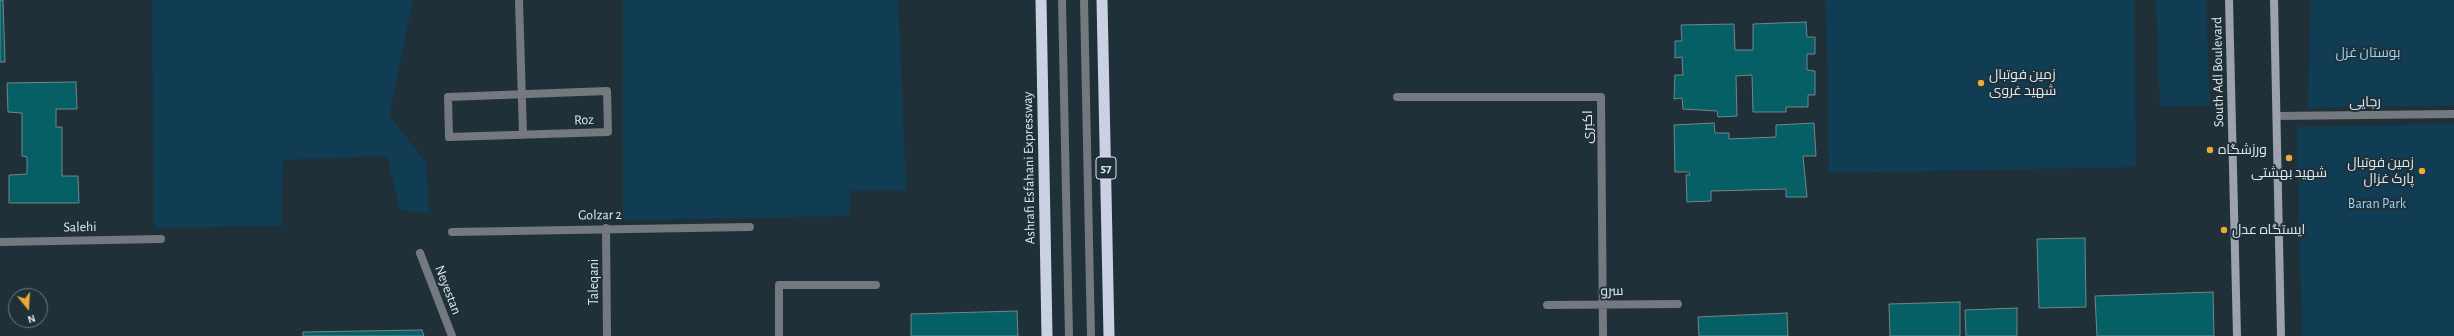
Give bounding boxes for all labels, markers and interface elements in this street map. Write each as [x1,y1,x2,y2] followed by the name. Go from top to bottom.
[2209,17,2227,127] street label: South Adl Boulevard
[2335,45,2401,61] park label: بوستان غزل
[1989,67,2056,100] place label: زمین فوتبال شهید غروی
[1976,78,1986,88] marker: زمین فوتبال شهید غروی
[1019,91,1039,245] street label: Ashrafi Esfahani Expressway
[2349,93,2381,111] street label: رجایی
[1580,110,1596,144] street label: اکبری
[574,111,594,129] street label: Roz
[2218,142,2267,158] place label: ورزشگاه
[2205,145,2215,155] marker: ورزشگاه
[2284,153,2294,163] marker: شهید بهشتی
[2347,155,2414,188] place label: زمین فوتبال پارک غزال
[1096,157,1116,179] road number: 57
[2251,165,2327,181] place label: شهید بهشتی
[2417,166,2427,176] marker: زمین فوتبال پارک غزال
[2348,196,2406,212] park label: Baran Park
[578,206,622,224] street label: Golzar 2
[63,218,97,236] street label: Salehi
[2232,222,2305,238] place label: ایستگاه عدل
[2219,225,2229,235] marker: ایستگاه عدل
[586,259,602,305] street label: Taleqani
[431,263,465,317] street label: Neyestan
[1600,282,1624,300] street label: سرو
[8,288,48,328] north arrow
[26,313,37,325] text: N

